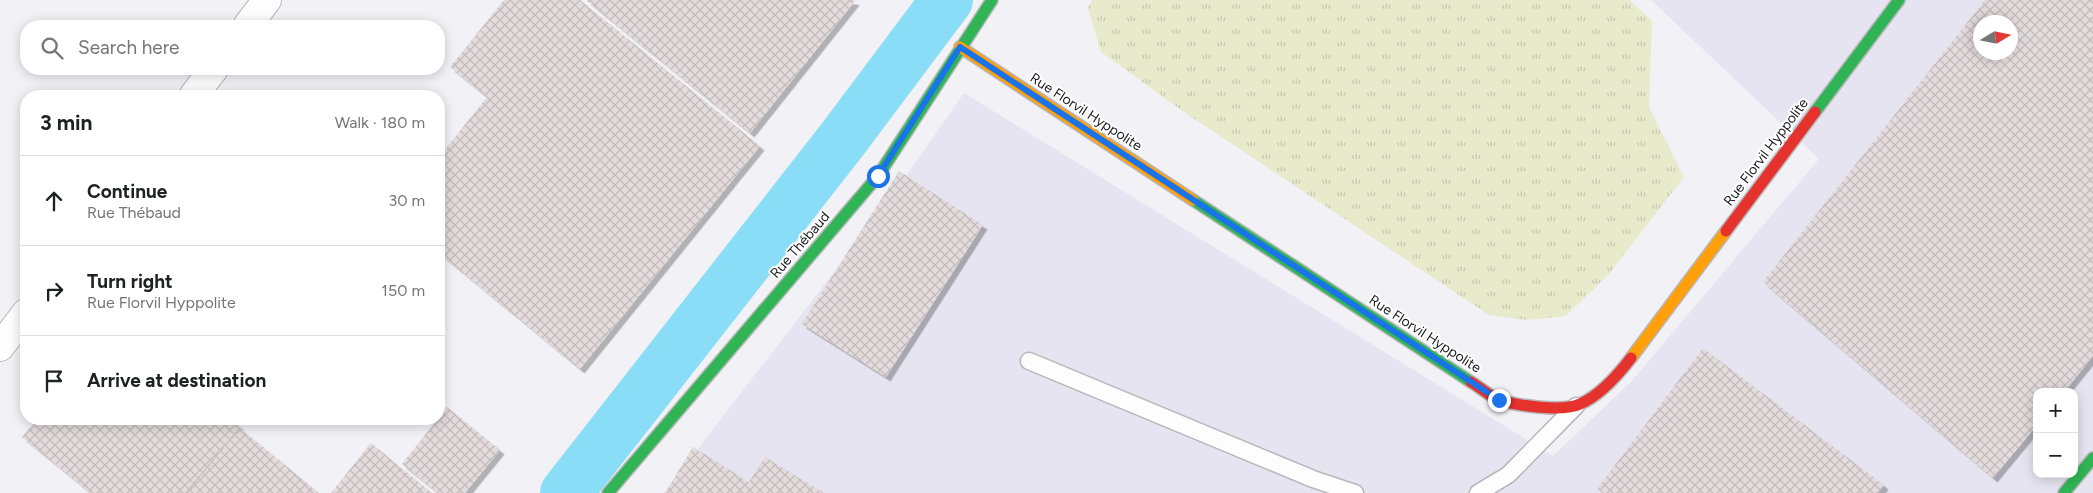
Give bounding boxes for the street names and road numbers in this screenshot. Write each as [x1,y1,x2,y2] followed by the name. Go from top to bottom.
[1027,69,1145,155] street label: Rue Florvil Hyppolite
[1720,95,1812,209] street label: Rue Florvil Hyppolite
[767,208,833,282] street label: Rue Thébaud
[1366,291,1484,377] street label: Rue Florvil Hyppolite

